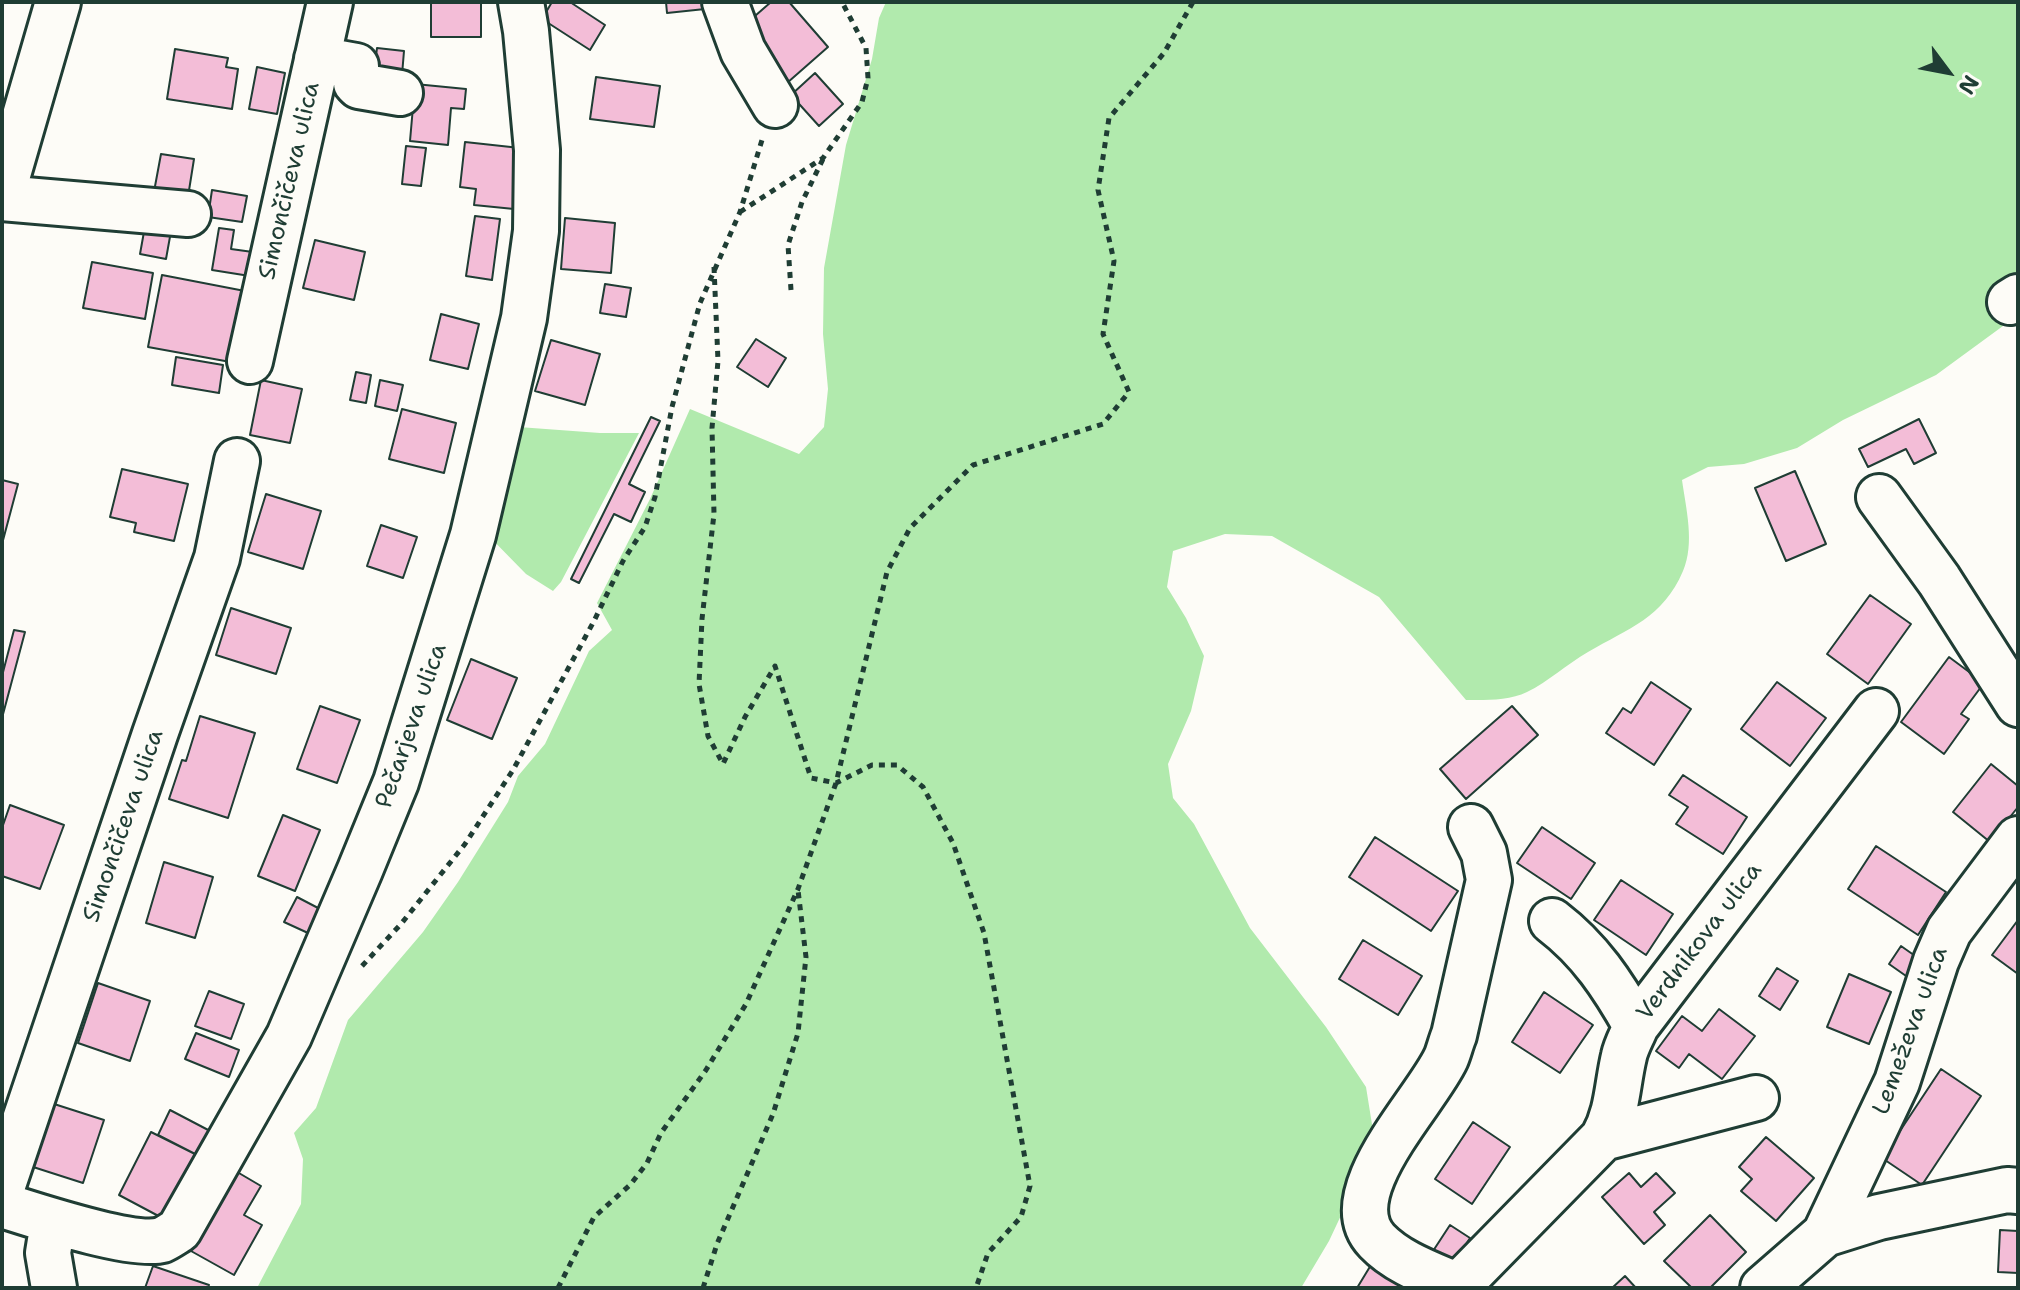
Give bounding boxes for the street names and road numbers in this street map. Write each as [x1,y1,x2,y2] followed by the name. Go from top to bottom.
[253,79,327,283] street label: Simončičeva ulica
[370,640,454,812] street label: Pečarjeva ulica
[77,726,171,926] street label: Simončičeva ulica
[1631,857,1769,1027] street label: Verdnikova ulica
[1867,943,1955,1119] street label: Lemeževa ulica

